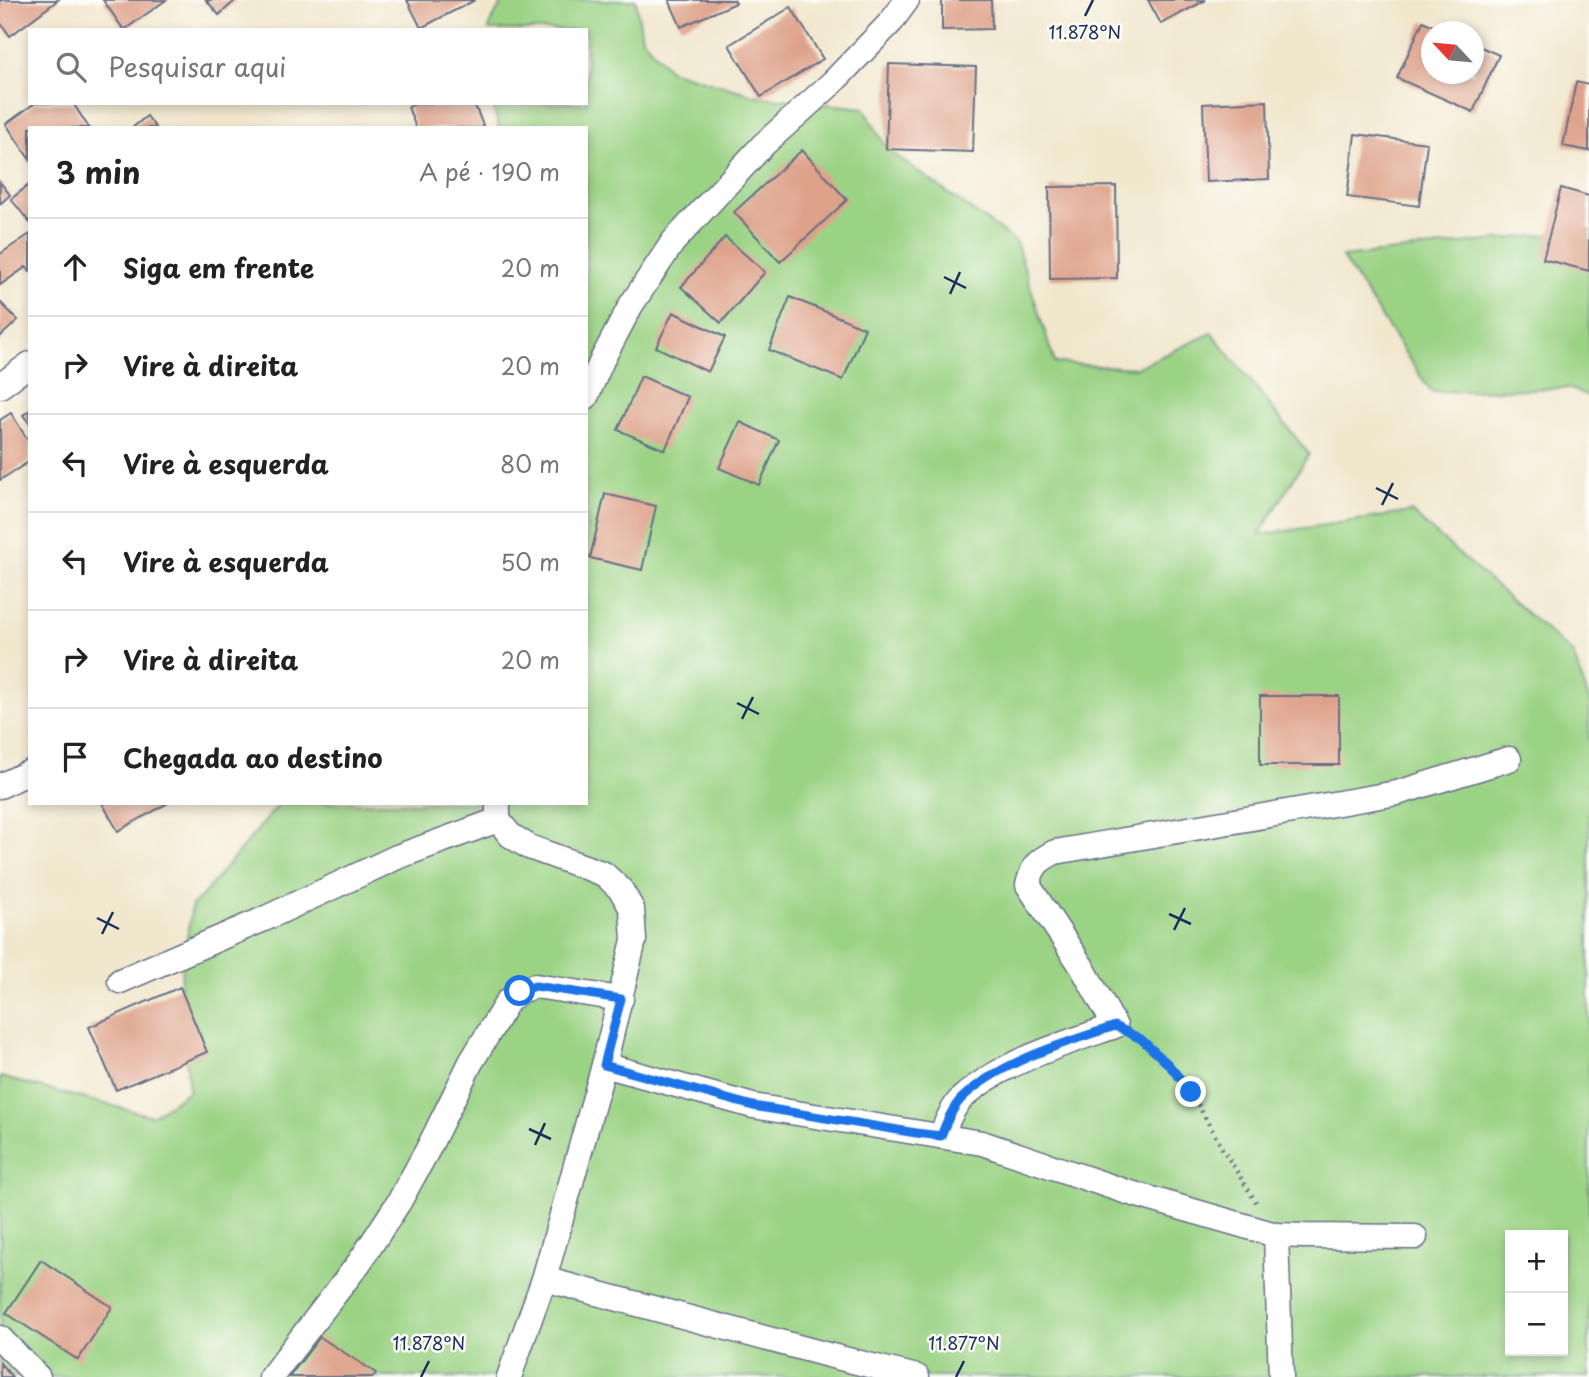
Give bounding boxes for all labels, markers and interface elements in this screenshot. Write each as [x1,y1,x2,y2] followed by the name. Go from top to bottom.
[1049,18,1121,45] text: 11.878°N
[1421,21,1484,84] north arrow
[28,28,588,105] search box
[108,47,286,86] text: Pesquisar aqui
[52,48,90,86] icon: search
[56,149,141,194] text: 3 min
[419,154,560,189] text: A pé · 190 m
[56,248,94,286] icon: ahead
[123,248,314,287] text: Siga em frente
[501,250,560,285] text: 20 m
[56,346,94,384] icon: right
[123,346,298,385] text: Vire à direita
[501,348,560,383] text: 20 m
[56,444,94,482] icon: left
[123,444,329,483] text: Vire à esquerda
[500,446,560,481] text: 80 m
[56,542,94,580] icon: left
[123,542,329,581] text: Vire à esquerda
[500,544,560,579] text: 50 m
[56,640,94,678] icon: right
[123,640,298,679] text: Vire à direita
[501,642,560,677] text: 20 m
[56,738,94,776] icon: arrive
[123,738,382,777] text: Chegada ao destino
[504,975,535,1006] route start
[1175,1076,1206,1107] route end
[1505,1230,1568,1356] map controls
[1505,1230,1568,1293] button: +
[1505,1293,1568,1356] button: −
[393,1329,465,1356] text: 11.878°N
[928,1329,1000,1356] text: 11.877°N

